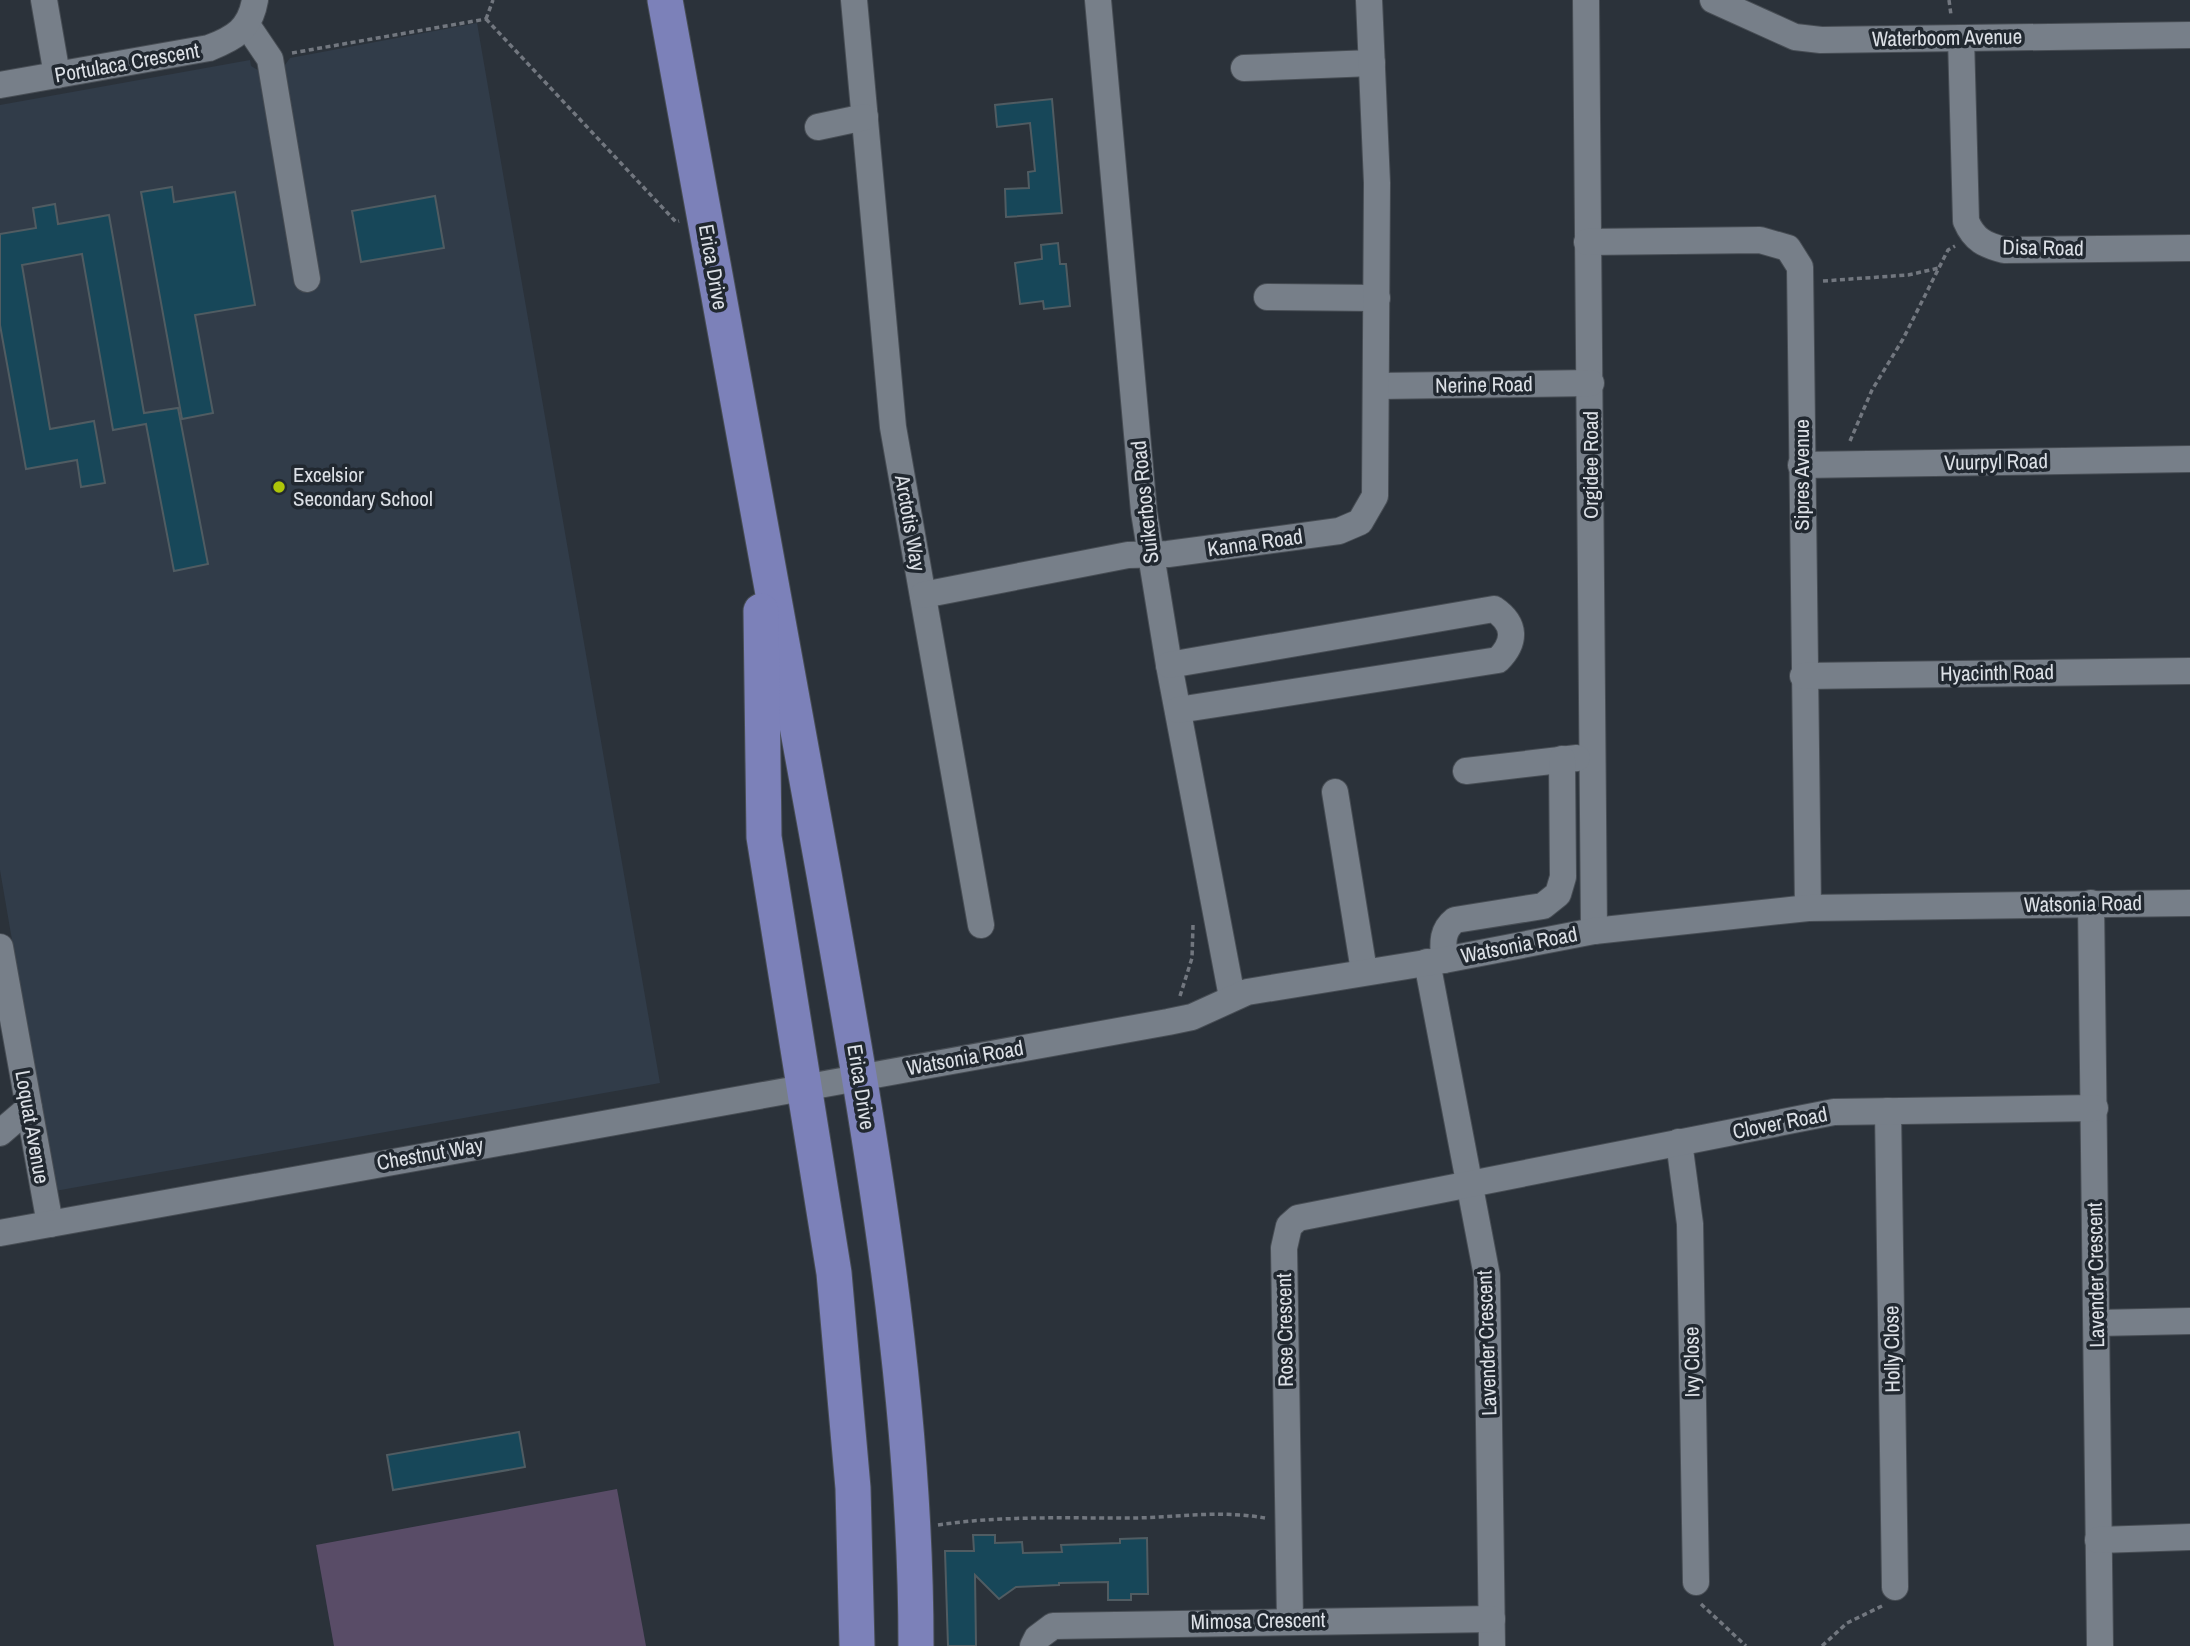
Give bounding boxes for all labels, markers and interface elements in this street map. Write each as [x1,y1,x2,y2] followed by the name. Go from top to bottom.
[1872,22,2022,53] street label: Waterboom Avenue
[52,35,202,90] street label: Portulaca Crescent
[692,222,735,312] street label: Erica Drive
[2002,232,2084,263] street label: Disa Road
[1435,369,1533,400] street label: Nerine Road
[1576,411,1605,519] street label: Orgidee Road
[1787,419,1816,531] street label: Sipres Avenue
[1124,439,1165,565] street label: Suikerbos Road
[1944,446,2048,477] street label: Vuurpyl Road
[293,460,433,513] place label: Excelsior Secondary School
[888,472,933,574] street label: Arctotis Way
[271,479,287,495] marker: Excelsior Secondary School
[1206,521,1304,564] street label: Kanna Road
[1940,657,2054,688] street label: Hyacinth Road
[2024,888,2142,919] street label: Watsonia Road
[1458,919,1580,970] street label: Watsonia Road
[904,1033,1026,1082] street label: Watsonia Road
[840,1042,883,1132] street label: Erica Drive
[8,1068,57,1186] street label: Loquat Avenue
[1730,1099,1830,1146] street label: Clover Road
[374,1130,486,1177] street label: Chestnut Way
[2080,1202,2111,1348] street label: Lavender Crescent
[1469,1270,1504,1416] street label: Lavender Crescent
[1269,1273,1300,1387] street label: Rose Crescent
[1876,1305,1907,1393] street label: Holly Close
[1676,1326,1707,1398] street label: Ivy Close
[1190,1605,1326,1636] street label: Mimosa Crescent

